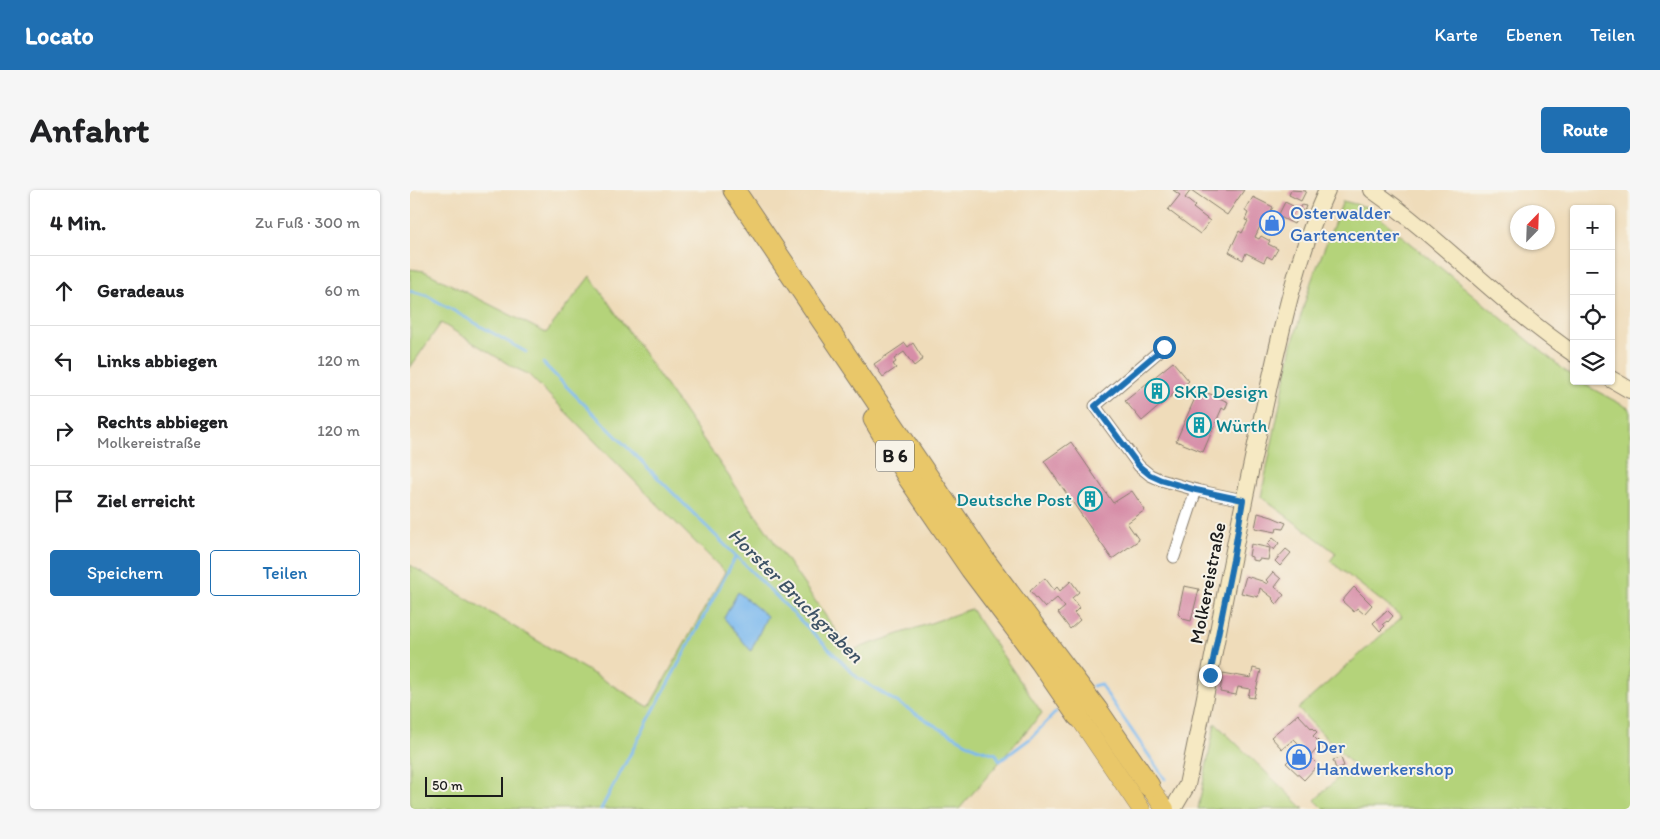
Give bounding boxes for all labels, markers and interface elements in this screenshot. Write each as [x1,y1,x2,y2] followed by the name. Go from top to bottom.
[25,21,94,50] text: Locato
[1435,24,1478,46] text: Karte
[1506,24,1562,46] text: Ebenen
[1590,24,1635,46] text: Teilen
[1541,107,1630,153] button: Route
[30,109,149,151] text: Anfahrt
[1290,201,1400,246] place label: Osterwalder Gartencenter
[1510,205,1555,250] north arrow
[1570,205,1615,385] map controls
[1570,205,1615,250] button: +
[50,210,106,235] text: 4 Min.
[1259,210,1285,236] shop icon: Osterwalder Gartencenter
[255,213,360,232] text: Zu Fuß · 300 m
[1570,250,1615,295] button: −
[50,277,78,305] icon: ahead
[97,279,184,302] text: Geradeaus
[325,281,360,300] text: 60 m
[1570,295,1615,340] button: locate
[1153,336,1176,359] route start
[1570,340,1615,385] button: layers
[50,347,78,375] icon: left
[97,349,217,372] text: Links abbiegen
[317,351,360,370] text: 120 m
[1144,378,1170,404] building icon: SKR Design
[1174,380,1268,403] place label: SKR Design
[97,410,228,433] text: Rechts abbiegen
[1186,412,1212,438] building icon: Würth
[1216,414,1268,437] place label: Würth
[50,417,78,445] icon: right
[317,421,360,440] text: 120 m
[97,433,201,452] text: Molkereistraße
[876,440,914,472] road number: B 6
[1077,486,1103,512] building icon: Deutsche Post
[50,487,78,515] icon: arrive
[956,488,1072,511] place label: Deutsche Post
[97,489,195,512] text: Ziel erreicht
[1184,520,1231,646] street label: Molkereistraße
[723,522,869,668] water label: Horster Bruchgraben
[50,550,200,596] button: Speichern
[210,550,360,596] button: Teilen
[1199,664,1222,687] route end
[1316,735,1454,780] place label: Der Handwerkershop
[1286,744,1312,770] shop icon: Der Handwerkershop
[425,774,502,797] scale bar
[432,777,463,794] text: 50 m

